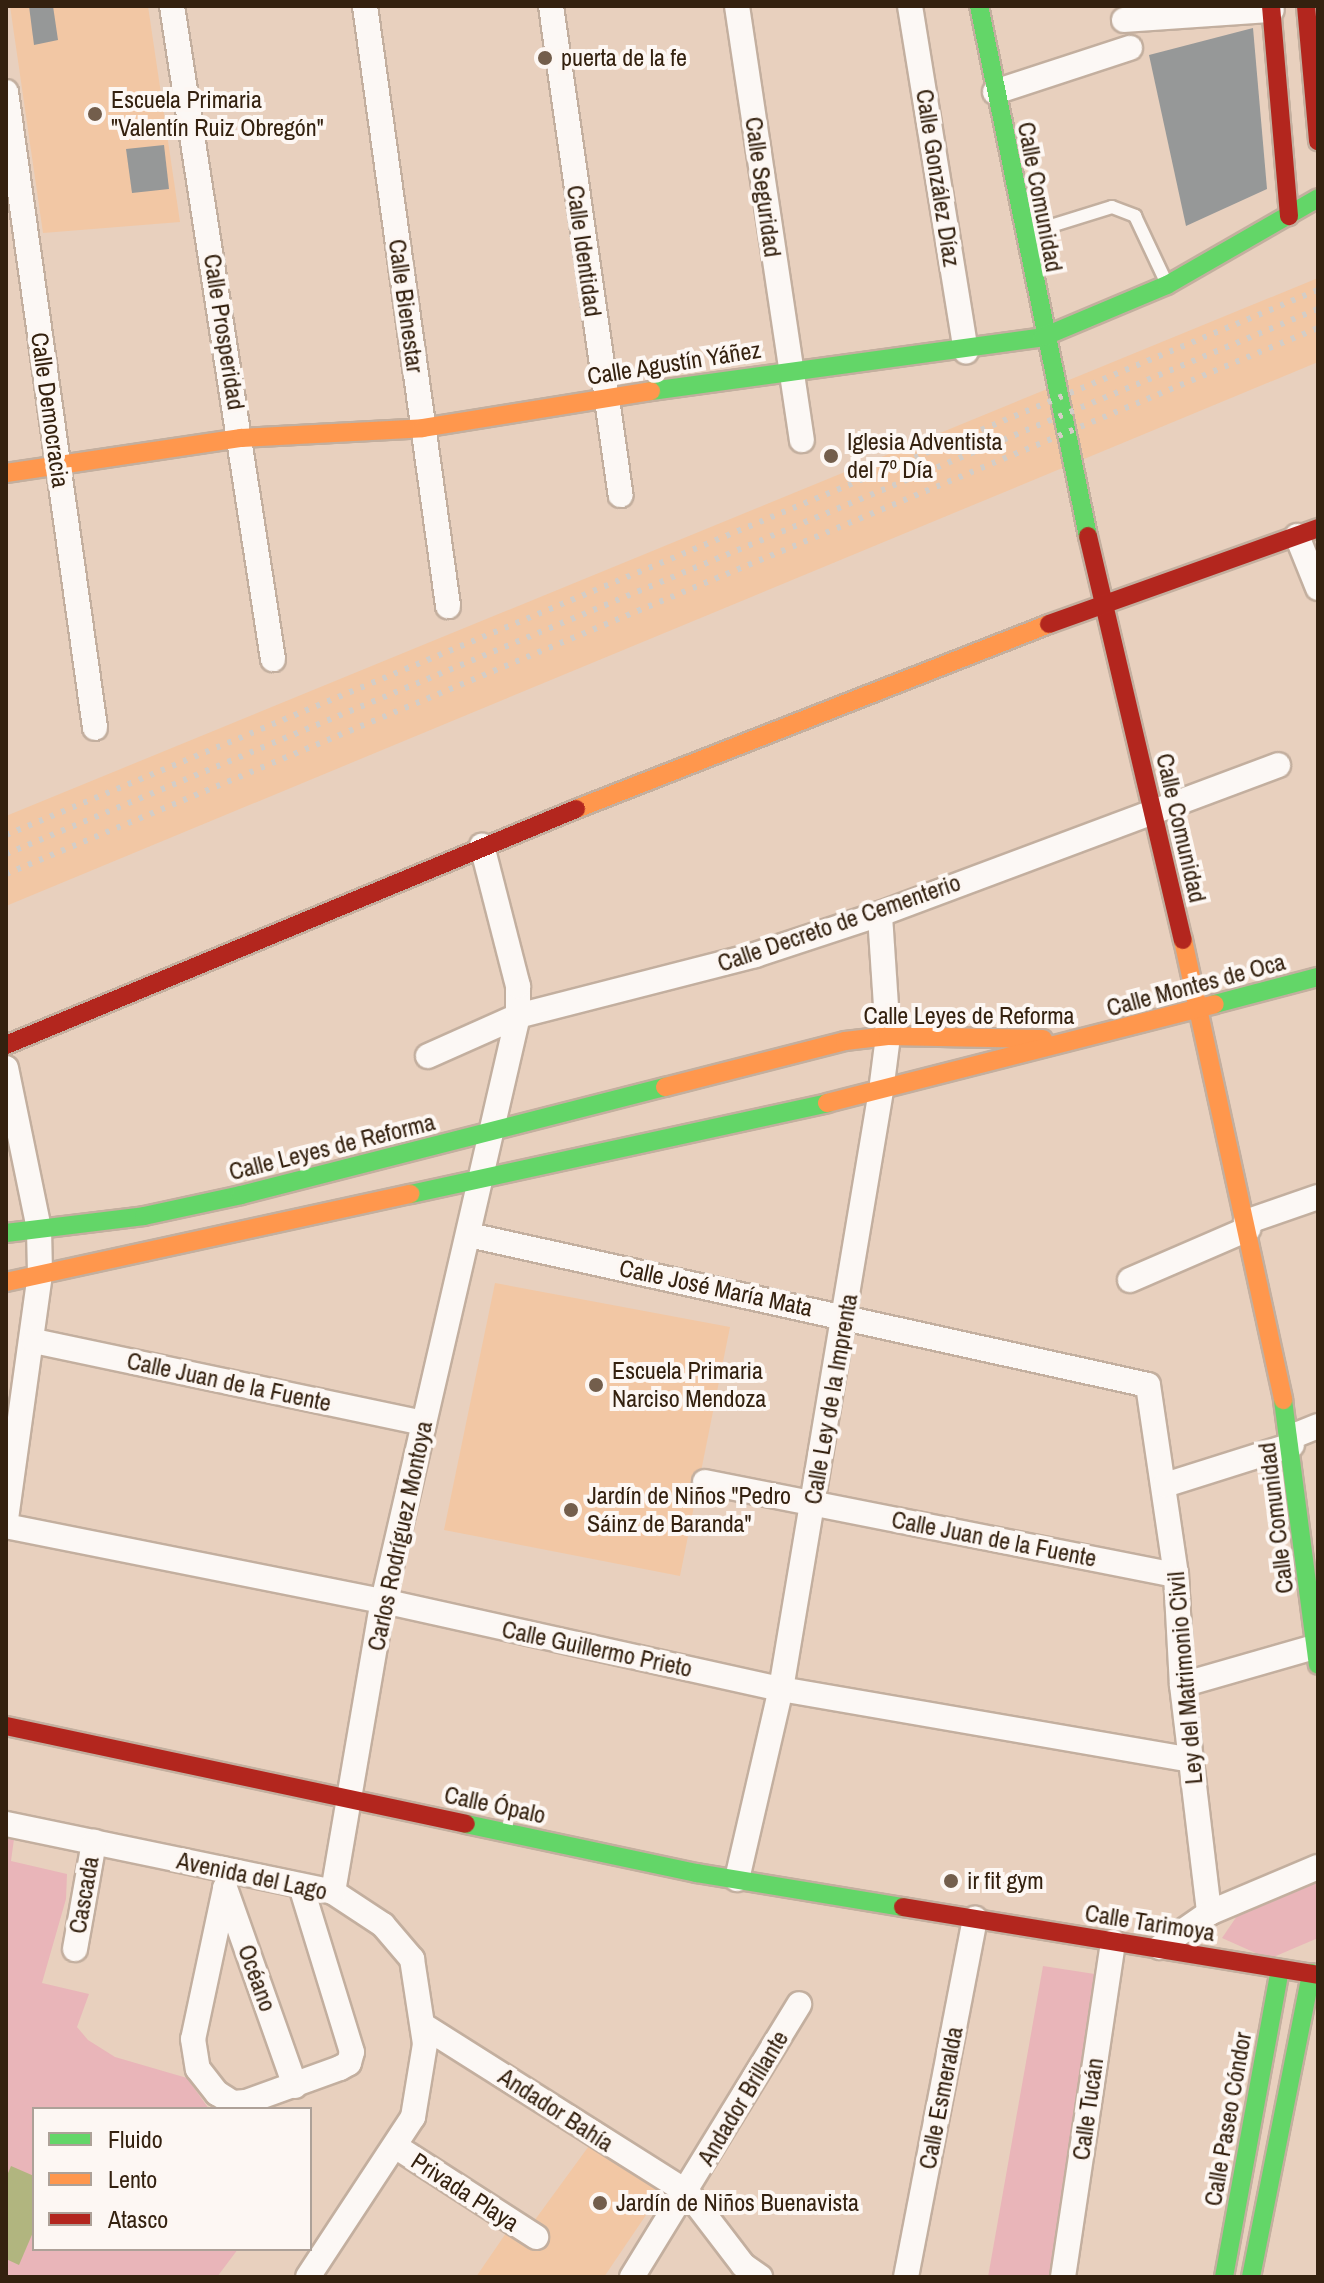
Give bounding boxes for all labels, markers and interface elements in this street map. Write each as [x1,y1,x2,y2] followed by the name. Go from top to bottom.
[561,44,687,72] place label: puerta de la fe
[536,49,554,67] marker: puerta de la fe
[111,86,324,142] place label: Escuela Primaria "Valentín Ruiz Obregón"
[910,87,966,269] street label: Calle González Díaz
[86,105,104,123] marker: Escuela Primaria "Valentín Ruiz Obregón"
[739,115,787,259] street label: Calle Seguridad
[1011,120,1069,274] street label: Calle Comunidad
[561,183,607,319] street label: Calle Identidad
[382,237,430,375] street label: Calle Bienestar
[197,252,251,412] street label: Calle Prosperidad
[25,331,75,489] street label: Calle Democracia
[584,335,764,391] street label: Calle Agustín Yáñez
[847,428,1003,484] place label: Iglesia Adventista del 7º Día
[822,447,840,465] marker: Iglesia Adventista del 7º Día
[1150,751,1212,905] street label: Calle Comunidad
[714,868,964,978] street label: Calle Decreto de Cementerio
[1104,947,1288,1023] street label: Calle Montes de Oca
[863,1002,1075,1030] street label: Calle Leyes de Reforma
[226,1107,438,1187] street label: Calle Leyes de Reforma
[617,1253,815,1323] street label: Calle José María Mata
[798,1291,864,1507] street label: Calle Ley de la Imprenta
[124,1346,334,1418] street label: Calle Juan de la Fuente
[612,1357,766,1413] place label: Escuela Primaria Narciso Mendoza
[587,1376,605,1394] marker: Escuela Primaria Narciso Mendoza
[362,1419,438,1653] street label: Carlos Rodríguez Montoya
[1252,1441,1300,1595] street label: Calle Comunidad
[587,1482,791,1538] place label: Jardín de Niños "Pedro Sáinz de Baranda"
[562,1501,580,1519] marker: Jardín de Niños "Pedro Sáinz de Baranda"
[889,1505,1099,1573] street label: Calle Juan de la Fuente
[1161,1571,1209,1785] street label: Ley del Matrimonio Civil
[499,1615,695,1683] street label: Calle Guillermo Prieto
[442,1780,548,1830] street label: Calle Ópalo
[174,1846,330,1906] street label: Avenida del Lago
[63,1854,105,1936] street label: Cascada
[967,1867,1044,1895] place label: ir fit gym
[942,1872,960,1890] marker: ir fit gym
[1083,1898,1217,1948] street label: Calle Tarimoya
[232,1941,282,2015] street label: Océano
[913,2024,969,2172] street label: Calle Esmeralda
[691,2025,795,2171] street label: Andador Brillante
[1199,2030,1257,2208] street label: Calle Paseo Cóndor
[1067,2056,1109,2162] street label: Calle Tucán
[493,2062,619,2158] street label: Andador Bahía
[32,2107,312,2251] legend
[108,2123,163,2155] text: Fluido
[406,2147,524,2237] street label: Privada Playa
[108,2163,157,2195] text: Lento
[616,2189,859,2217] place label: Jardín de Niños Buenavista
[591,2194,609,2212] marker: Jardín de Niños Buenavista
[108,2203,168,2235] text: Atasco

